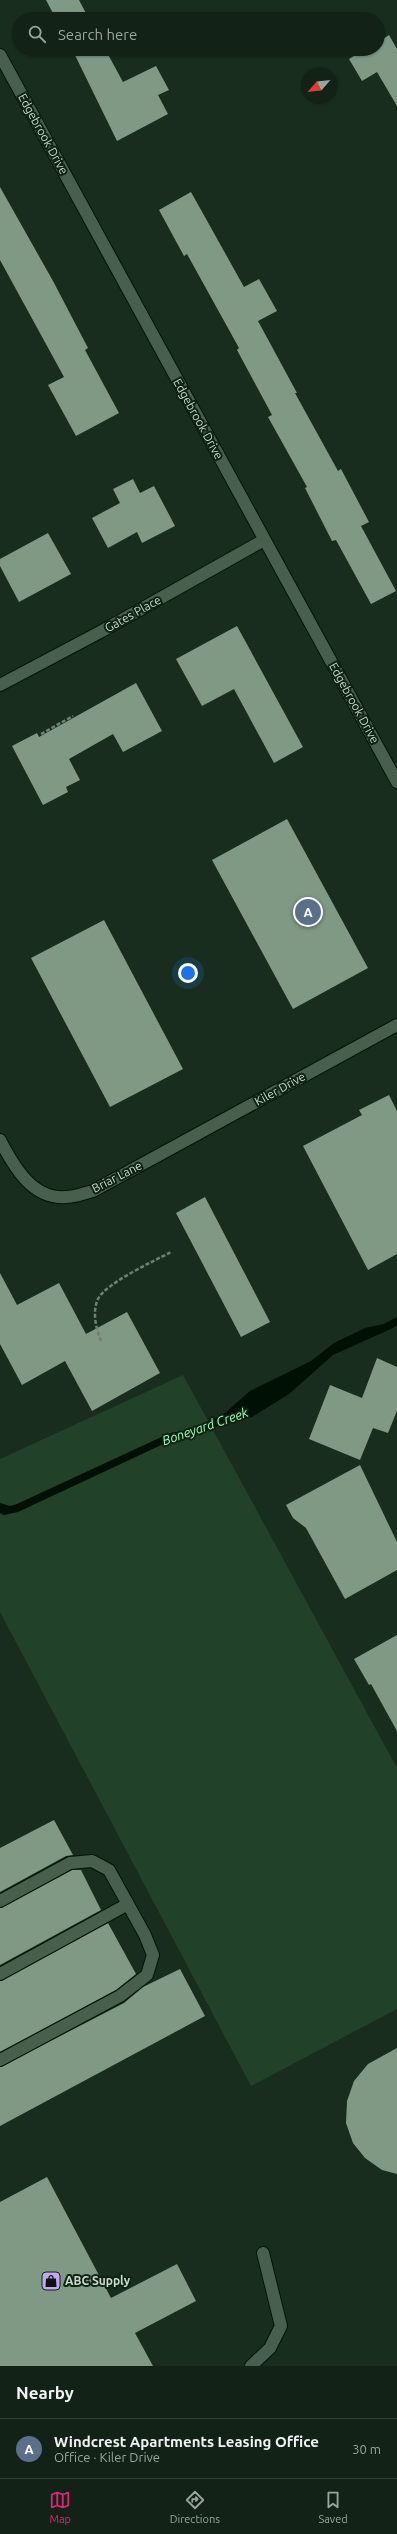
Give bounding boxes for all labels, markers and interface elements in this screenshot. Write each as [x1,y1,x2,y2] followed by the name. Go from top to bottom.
[12,12,385,56] search box
[26,23,48,45] icon: search
[58,26,137,43] text: Search here
[301,68,337,104] north arrow
[16,91,71,176] street label: Edgebrook Drive
[171,376,226,461] street label: Edgebrook Drive
[102,593,163,634] street label: Gates Place
[327,660,382,745] street label: Edgebrook Drive
[295,897,321,927] pin: A
[178,963,198,983] your location
[252,1069,307,1108] street label: Kiler Drive
[90,1158,144,1195] street label: Briar Lane
[160,1405,250,1447] water label: Boneyard Creek
[40,2270,62,2292] shop icon: ABC Supply
[65,2274,131,2287] place label: ABC Supply
[16,2383,74,2402] text: Nearby
[54,2433,319,2450] text: Windcrest Apartments Leasing Office
[24,2442,34,2456] text: A
[352,2442,381,2456] text: 30 m
[54,2450,160,2464] text: Office · Kiler Drive
[49,2489,71,2525] tab: Map
[170,2489,220,2525] tab: Directions
[318,2489,348,2525] tab: Saved

